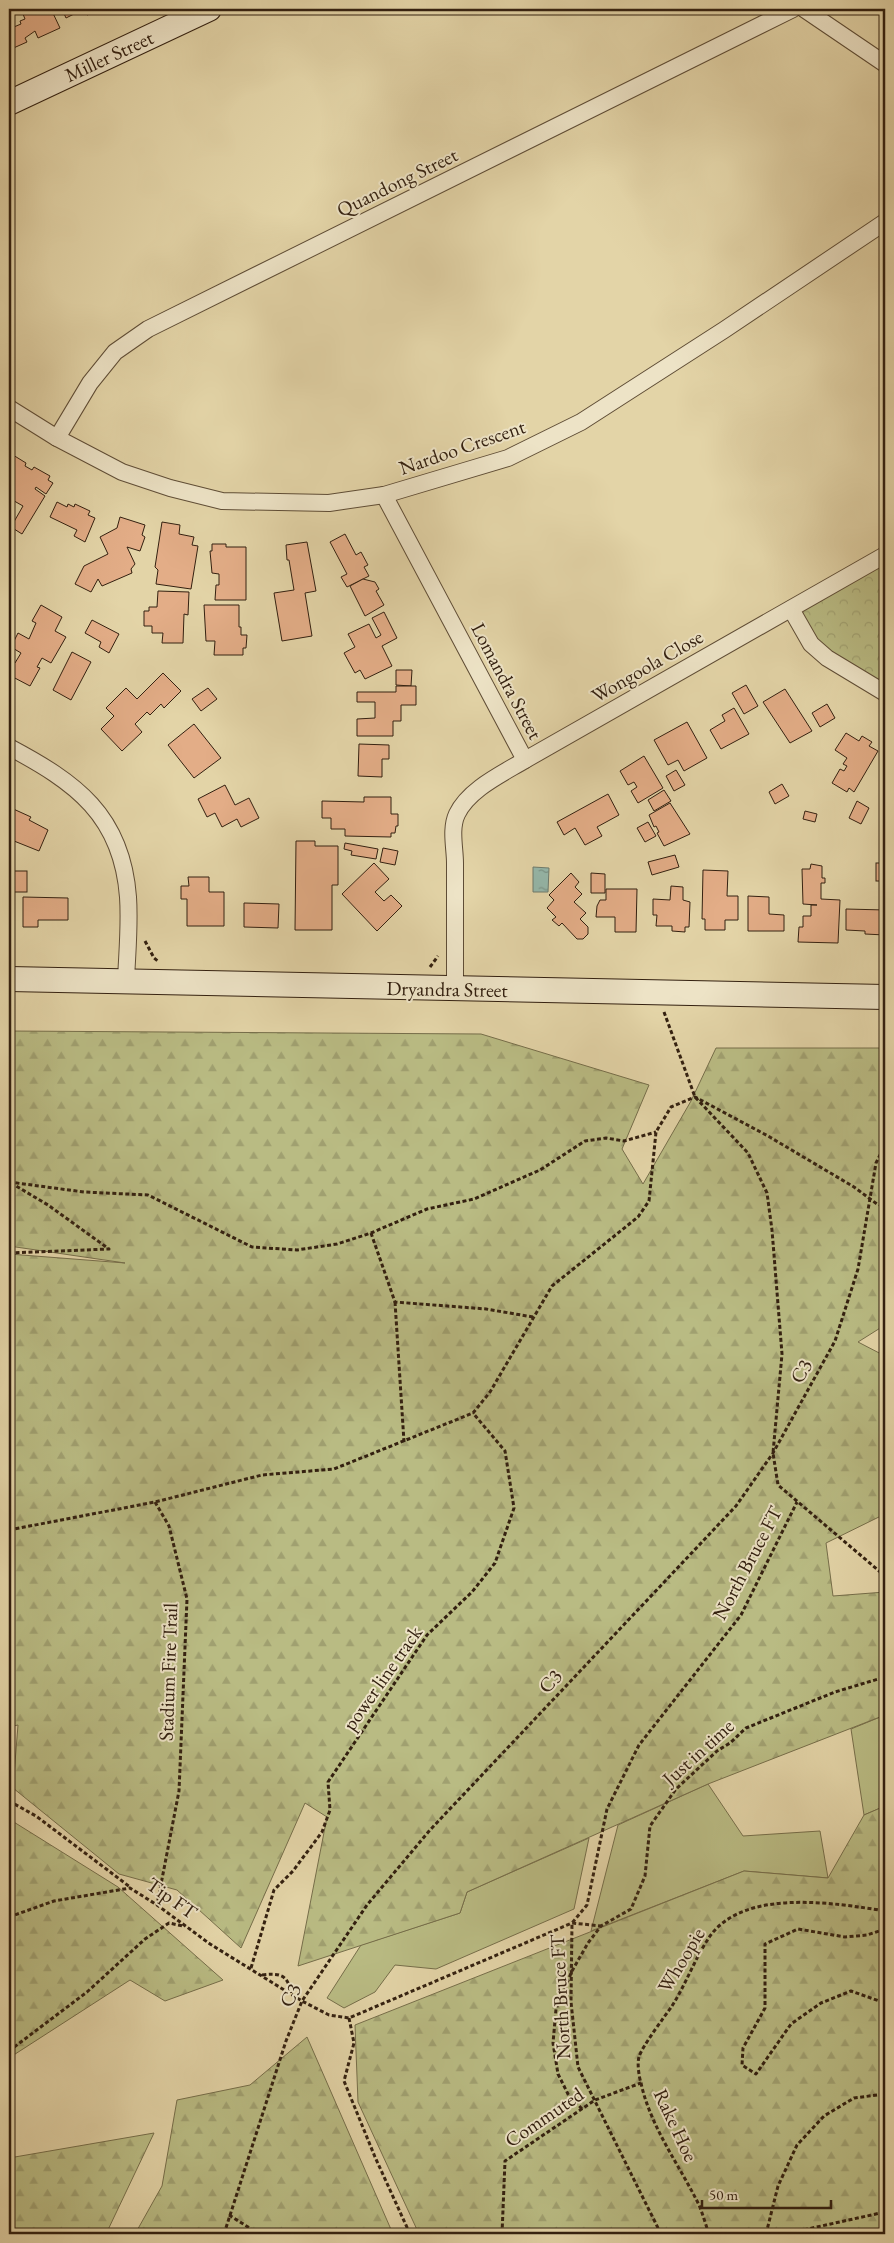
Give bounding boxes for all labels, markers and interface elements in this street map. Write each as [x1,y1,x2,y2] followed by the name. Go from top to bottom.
[60,24,158,88] street label: Miller Street
[332,141,462,223] street label: Quandong Street
[395,413,529,481] street label: Nardoo Crescent
[465,618,549,744] street label: Lomandra Street
[586,623,708,708] street label: Wongoola Close
[386,975,509,1003] street label: Dryandra Street
[784,1354,818,1388] street label: C3
[706,1501,788,1624] street label: North Bruce FT
[153,1602,183,1741] street label: Stadium Fire Trail
[336,1620,428,1736] street label: power line track
[532,1663,568,1699] street label: C3
[655,1713,740,1792] street label: Just in time
[141,1871,203,1925] street label: Tip FT
[651,1922,711,1997] street label: Whoopie
[544,1933,576,2060] street label: North Bruce FT
[273,1978,307,2012] street label: C3
[500,2081,589,2153] street label: Commuted
[648,2084,704,2166] street label: Rake Hoe
[702,2178,830,2210] scale bar
[709,2185,738,2204] text: 50 m

